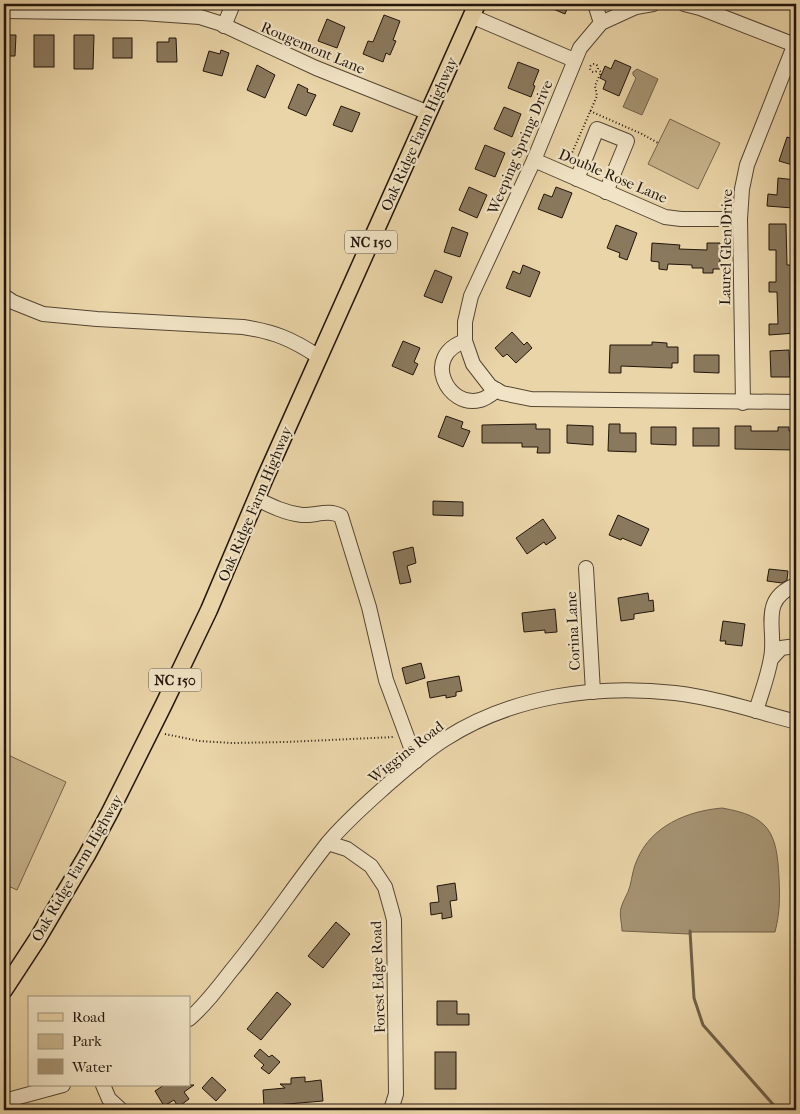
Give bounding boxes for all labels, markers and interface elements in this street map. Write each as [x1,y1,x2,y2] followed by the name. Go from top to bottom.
[258,18,368,78] street label: Rougemont Lane
[377,53,462,214] street label: Oak Ridge Farm Highway
[483,77,557,218] street label: Weeping Spring Drive
[556,145,671,207] street label: Double Rose Lane
[716,188,736,305] street label: Laurel Glen Drive
[345,230,397,253] road number: NC 150
[214,423,296,584] street label: Oak Ridge Farm Highway
[562,590,584,671] street label: Corina Lane
[149,668,201,692] road number: NC 150
[364,717,448,788] street label: Wiggins Road
[28,790,127,945] street label: Oak Ridge Farm Highway
[367,920,389,1034] street label: Forest Edge Road
[28,996,190,1086] legend
[72,1008,106,1026] text: Road
[72,1032,102,1050] text: Park
[71,1058,112,1076] text: Water

